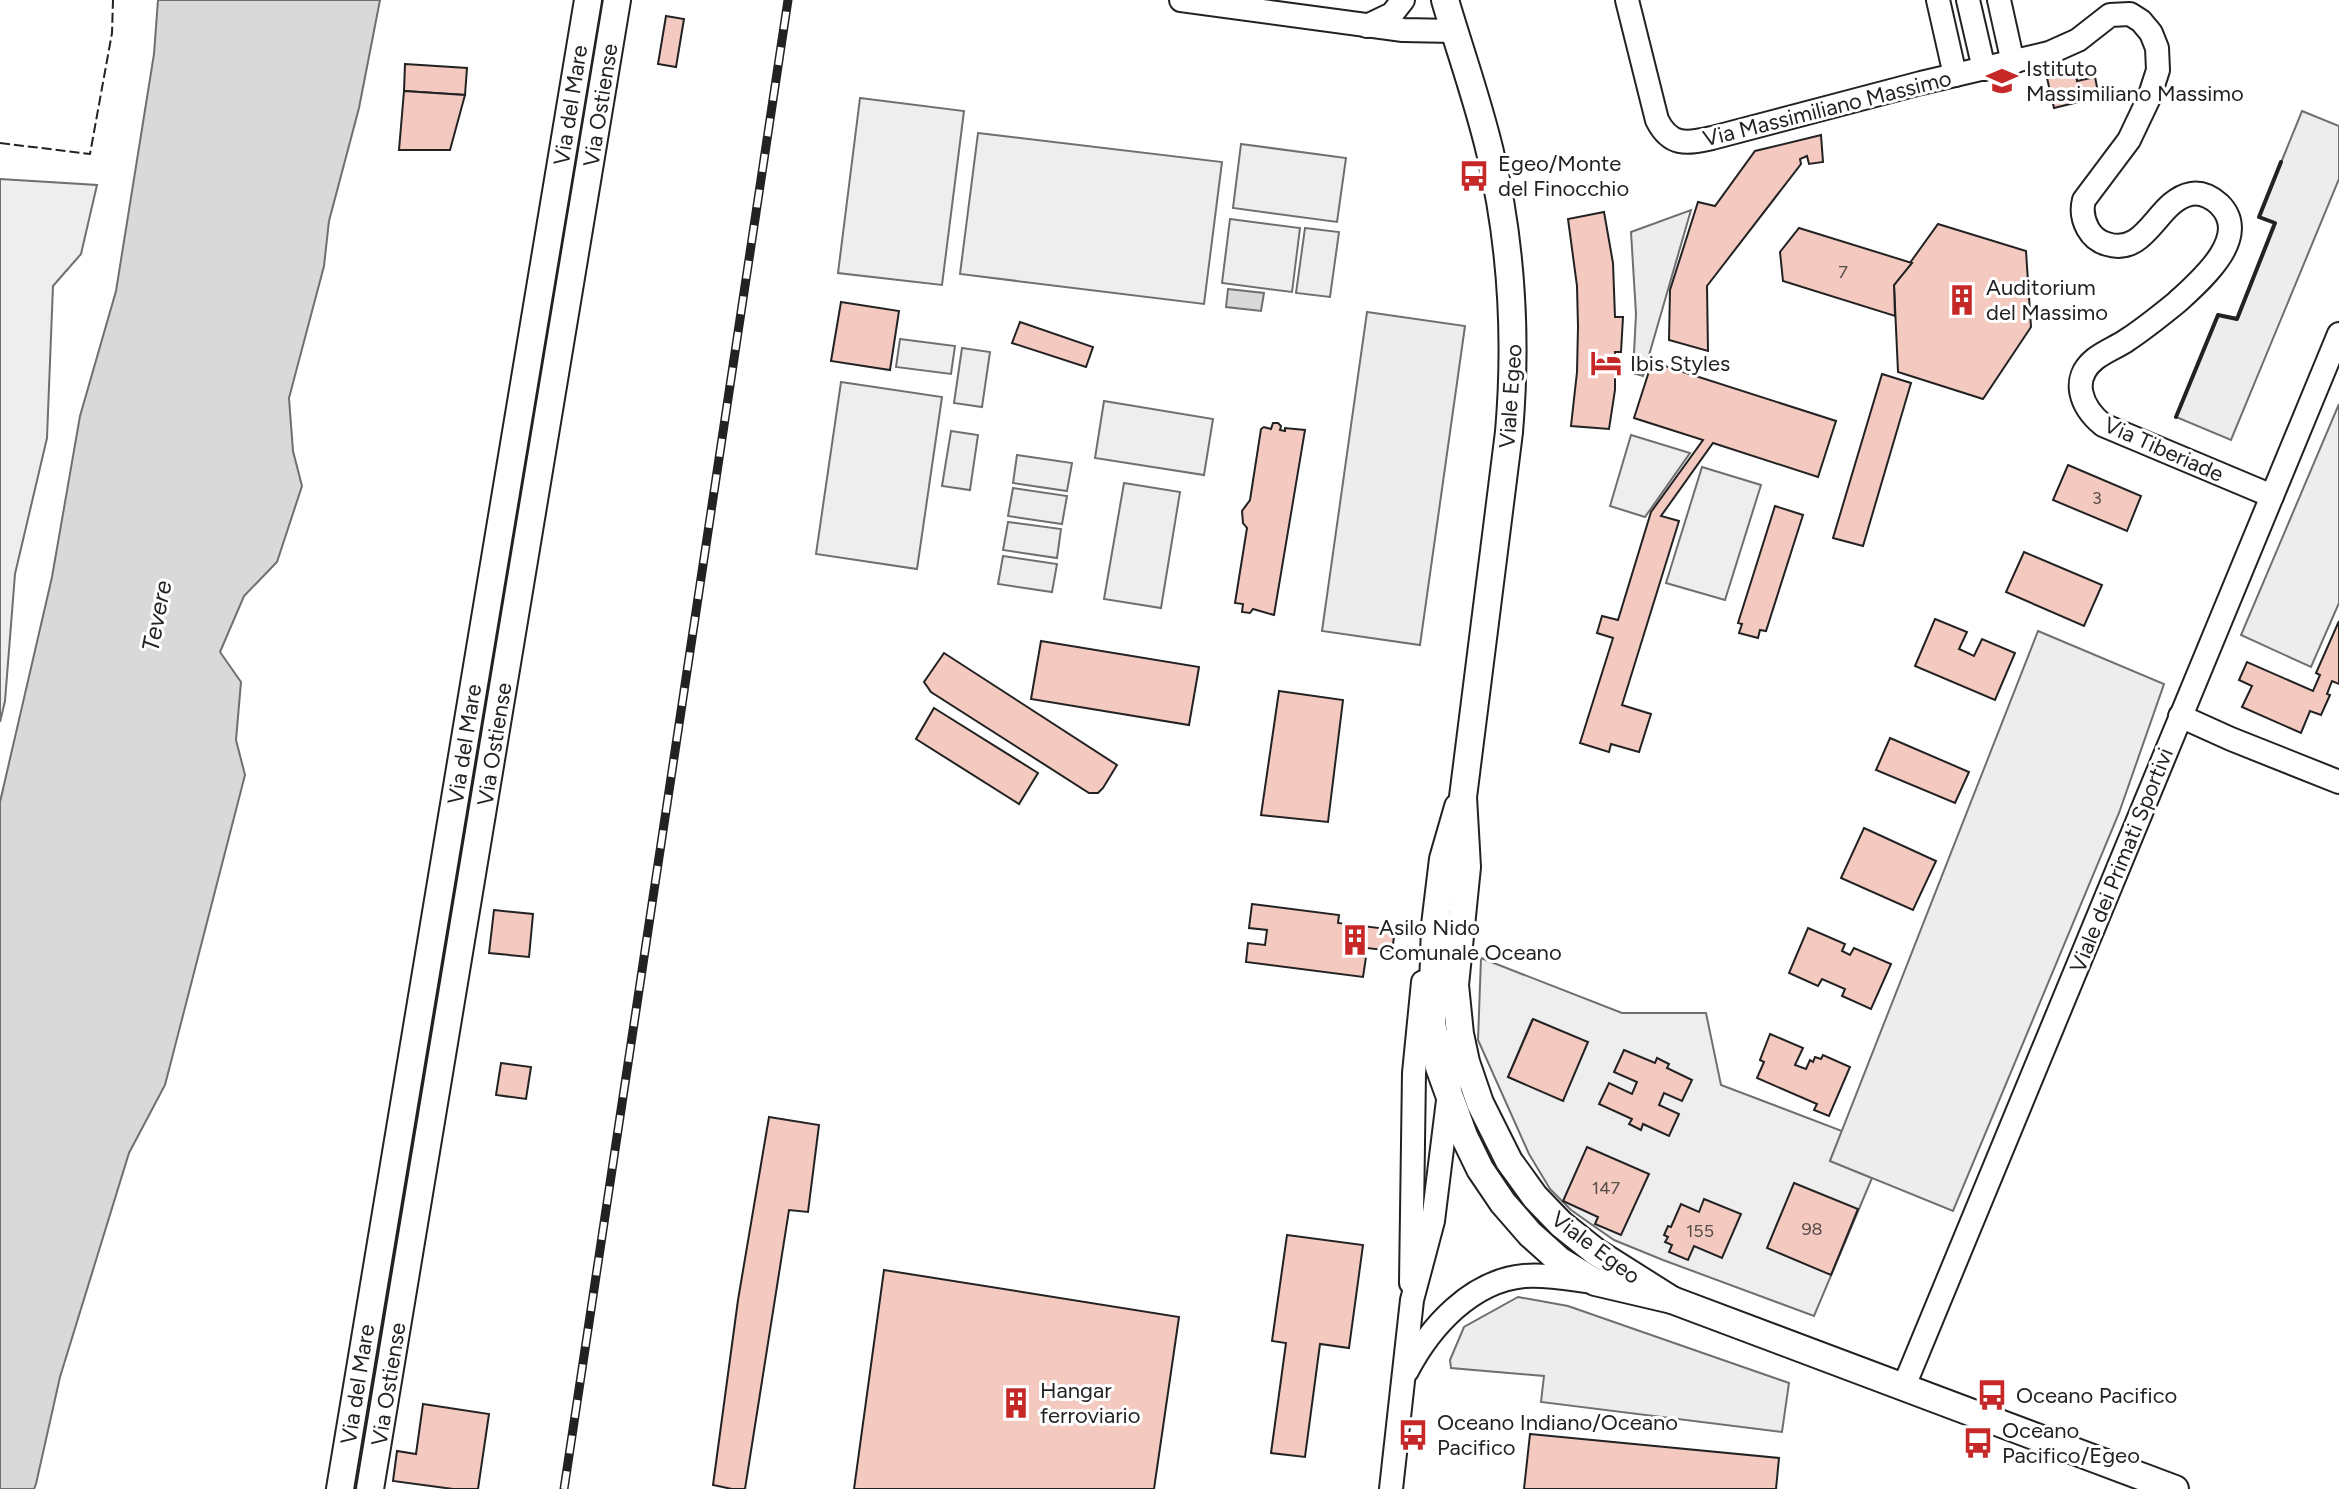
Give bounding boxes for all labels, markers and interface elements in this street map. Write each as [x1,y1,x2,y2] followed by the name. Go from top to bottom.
[577,42,624,169] street label: Via Ostiense
[548,43,593,167] street label: Via del Mare
[2026,55,2244,107] place label: Istituto Massimiliano Massimo
[1985,64,2019,98] school or university icon: Istituto Massimiliano Massimo
[1700,65,1954,152] street label: Via Massimiliano Massimo
[1498,150,1629,202] place label: Egeo/Monte del Finocchio
[1457,159,1491,193] bus stop icon: Egeo/Monte del Finocchio
[1838,261,1848,283] house number: 7
[1986,274,2108,326] place label: Auditorium del Massimo
[1945,283,1979,317] building icon: Auditorium del Massimo
[1493,343,1528,449] street label: Viale Egeo
[1589,346,1623,380] hotel icon: Ibis Styles
[1630,350,1730,377] place label: Ibis Styles
[2100,411,2228,488] street label: Via Tiberiade
[2092,487,2102,509] house number: 3
[135,578,178,654] water label: Tevere
[471,681,518,808] street label: Via Ostiense
[442,682,487,806] street label: Via del Mare
[2064,744,2179,976] street label: Viale dei Primati Sportivi
[1379,914,1562,966] place label: Asilo Nido Comunale Oceano
[1338,923,1372,957] building icon: Asilo Nido Comunale Oceano
[1592,1177,1620,1199] house number: 147
[1546,1205,1646,1290] street label: Viale Egeo
[1801,1218,1823,1240] house number: 98
[1686,1220,1714,1242] house number: 155
[365,1321,412,1448] street label: Via Ostiense
[335,1322,380,1446] street label: Via del Mare
[1040,1377,1140,1429] place label: Hangar ferroviario
[1975,1378,2009,1412] bus stop icon: Oceano Pacifico
[2016,1382,2177,1409] place label: Oceano Pacifico
[999,1386,1033,1420] building icon: Hangar ferroviario
[1437,1409,1678,1461] place label: Oceano Indiano/Oceano Pacifico
[2002,1417,2140,1469] place label: Oceano Pacifico/Egeo
[1396,1418,1430,1452] bus stop icon: Oceano Indiano/Oceano Pacifico
[1961,1426,1995,1460] bus stop icon: Oceano Pacifico/Egeo

